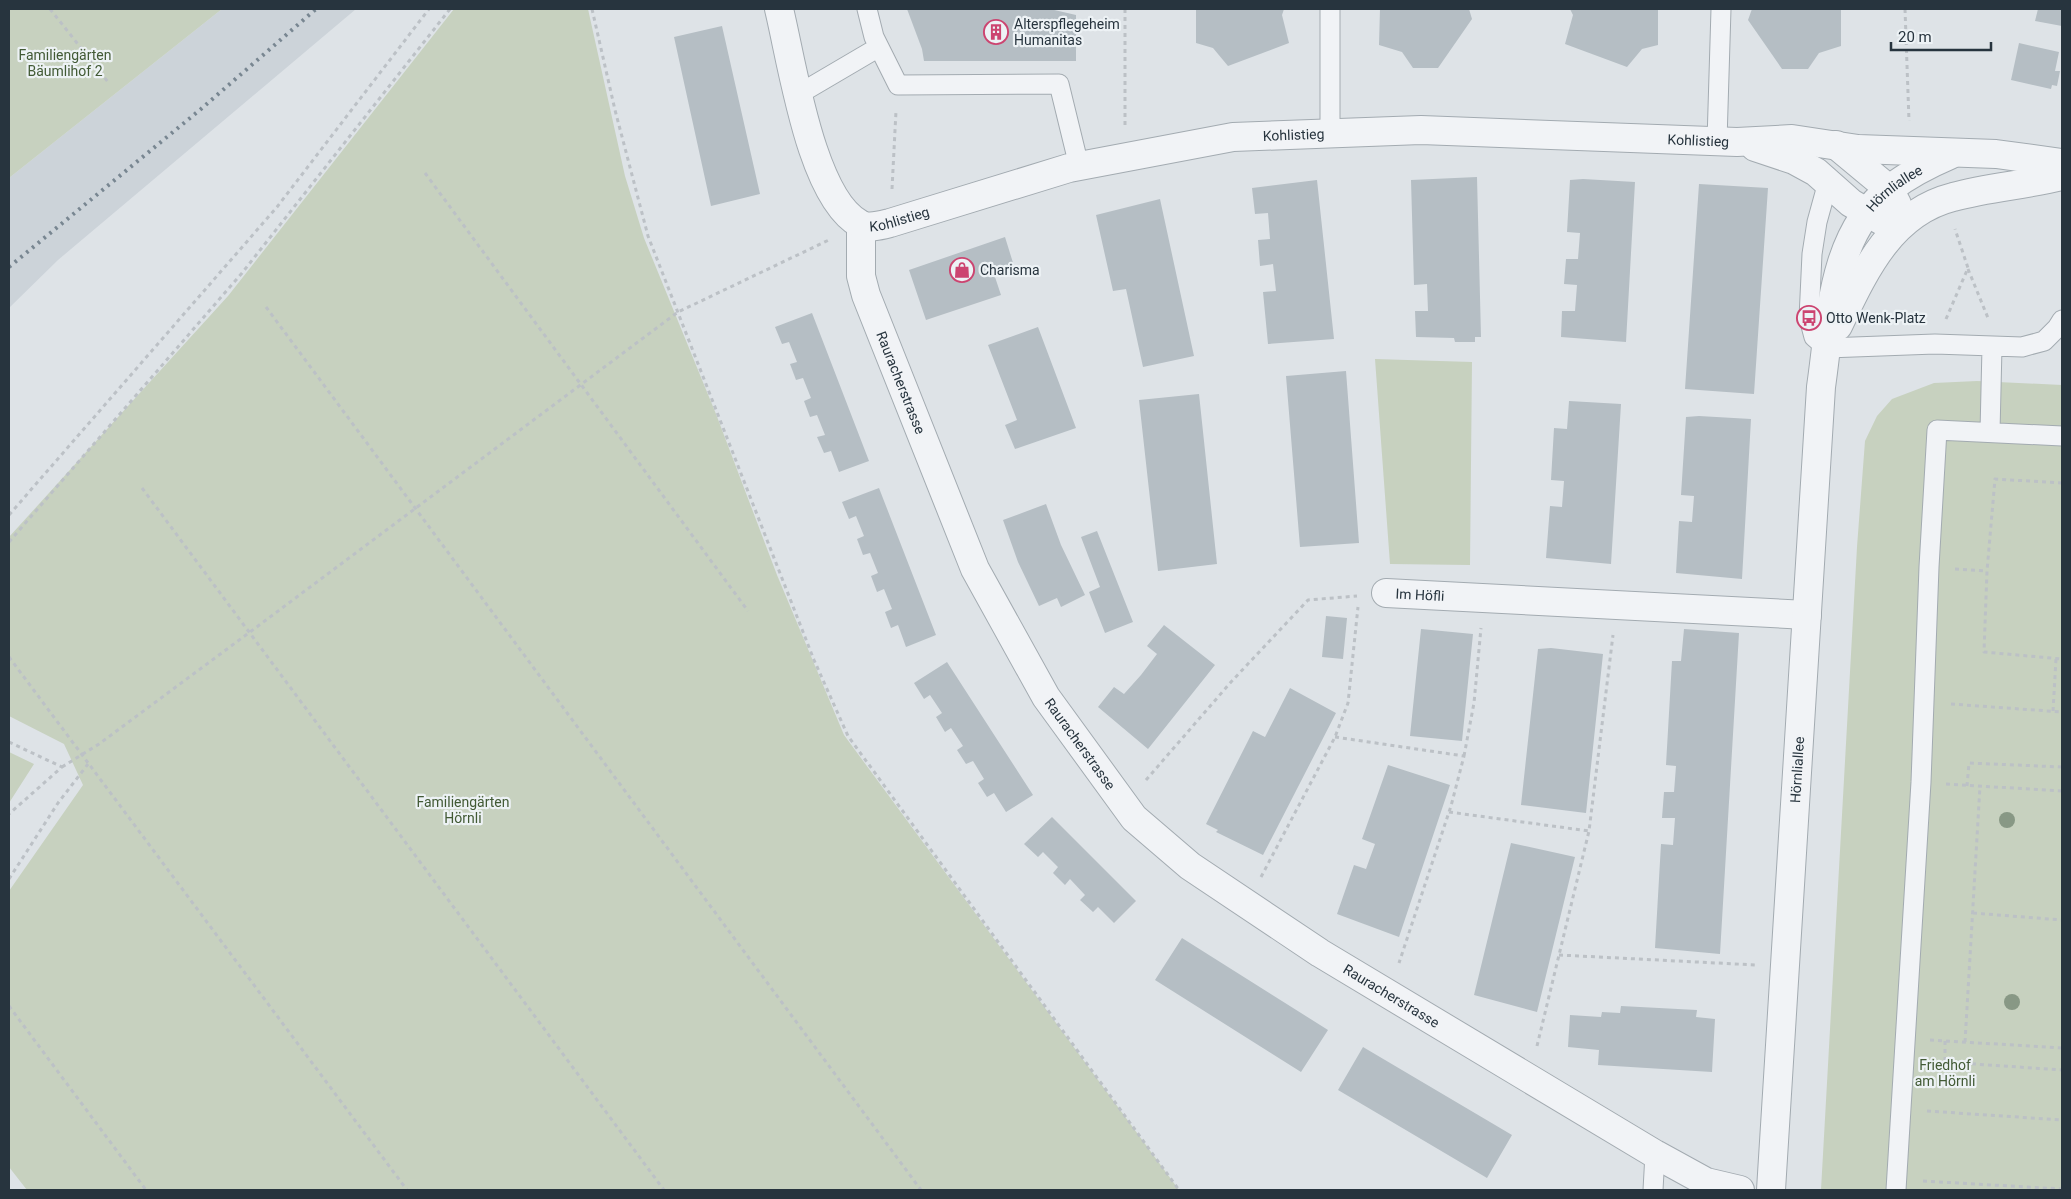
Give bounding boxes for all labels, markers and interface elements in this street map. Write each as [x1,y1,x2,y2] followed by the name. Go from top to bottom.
[1014,16,1120,48] place label: Alterspflegeheim Humanitas
[983,19,1009,45] building icon: Alterspflegeheim Humanitas
[1891,20,1991,52] scale bar
[1898,28,1932,46] text: 20 m
[18,47,112,79] park label: Familiengärten Bäumlihof 2
[1262,126,1325,144] street label: Kohlistieg
[1667,131,1729,150] street label: Kohlistieg
[1863,162,1925,215] street label: Hörnliallee
[869,203,931,235] street label: Kohlistieg
[949,257,975,283] shop icon: Charisma
[980,262,1040,278] place label: Charisma
[1796,305,1822,331] bus stop icon: Otto Wenk-Platz
[1826,310,1926,326] place label: Otto Wenk-Platz
[873,329,928,436] street label: Rauracherstrasse
[1395,586,1445,604] street label: Im Höfli
[1042,695,1119,793] street label: Rauracherstrasse
[1787,736,1807,804] street label: Hörnliallee
[416,794,510,826] park label: Familiengärten Hörnli
[1341,961,1442,1031] street label: Rauracherstrasse
[1915,1057,1975,1089] park label: Friedhof am Hörnli

